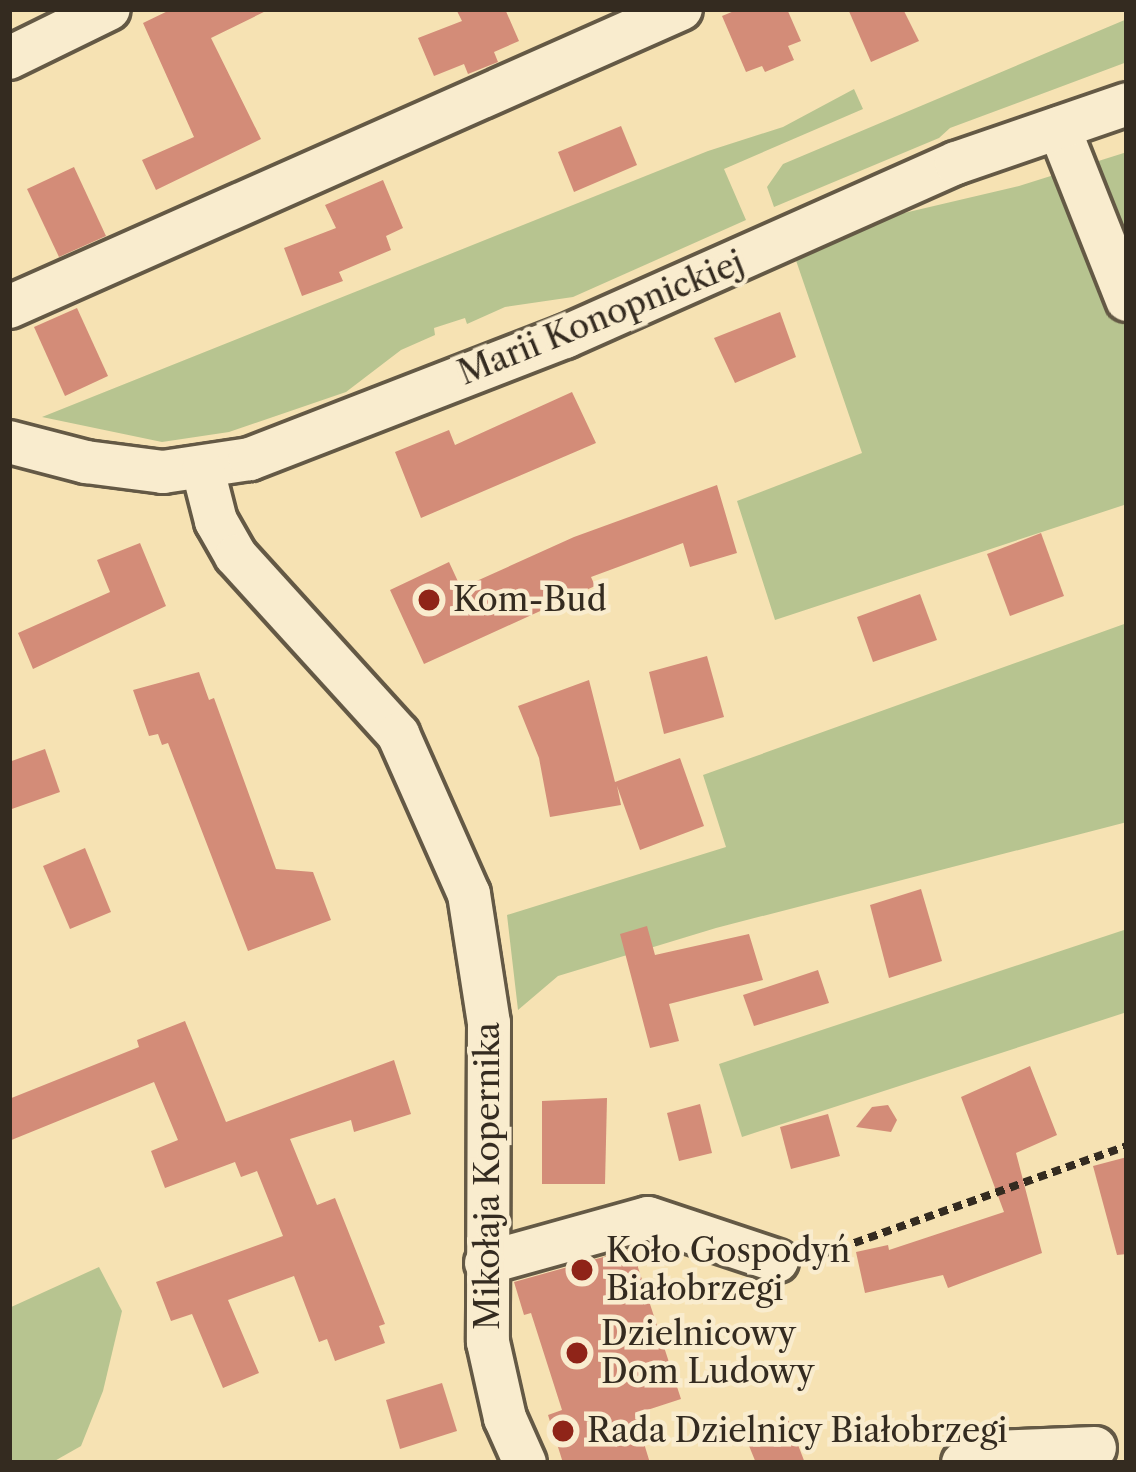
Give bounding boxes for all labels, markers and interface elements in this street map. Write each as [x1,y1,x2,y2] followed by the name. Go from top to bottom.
[453,243,749,393] street label: Marii Konopnickiej
[453,580,607,620] place label: Kom-Bud
[416,587,442,613] marker: Kom-Bud
[468,1022,508,1330] street label: Mikołaja Kopernika
[606,1231,850,1309] place label: Koło Gospodyń Białobrzegi
[569,1257,595,1283] marker: Koło Gospodyń Białobrzegi
[601,1314,815,1392] place label: Dzielnicowy Dom Ludowy
[564,1340,590,1366] marker: Dzielnicowy Dom Ludowy
[587,1411,1009,1451] place label: Rada Dzielnicy Białobrzegi
[550,1418,576,1444] marker: Rada Dzielnicy Białobrzegi

